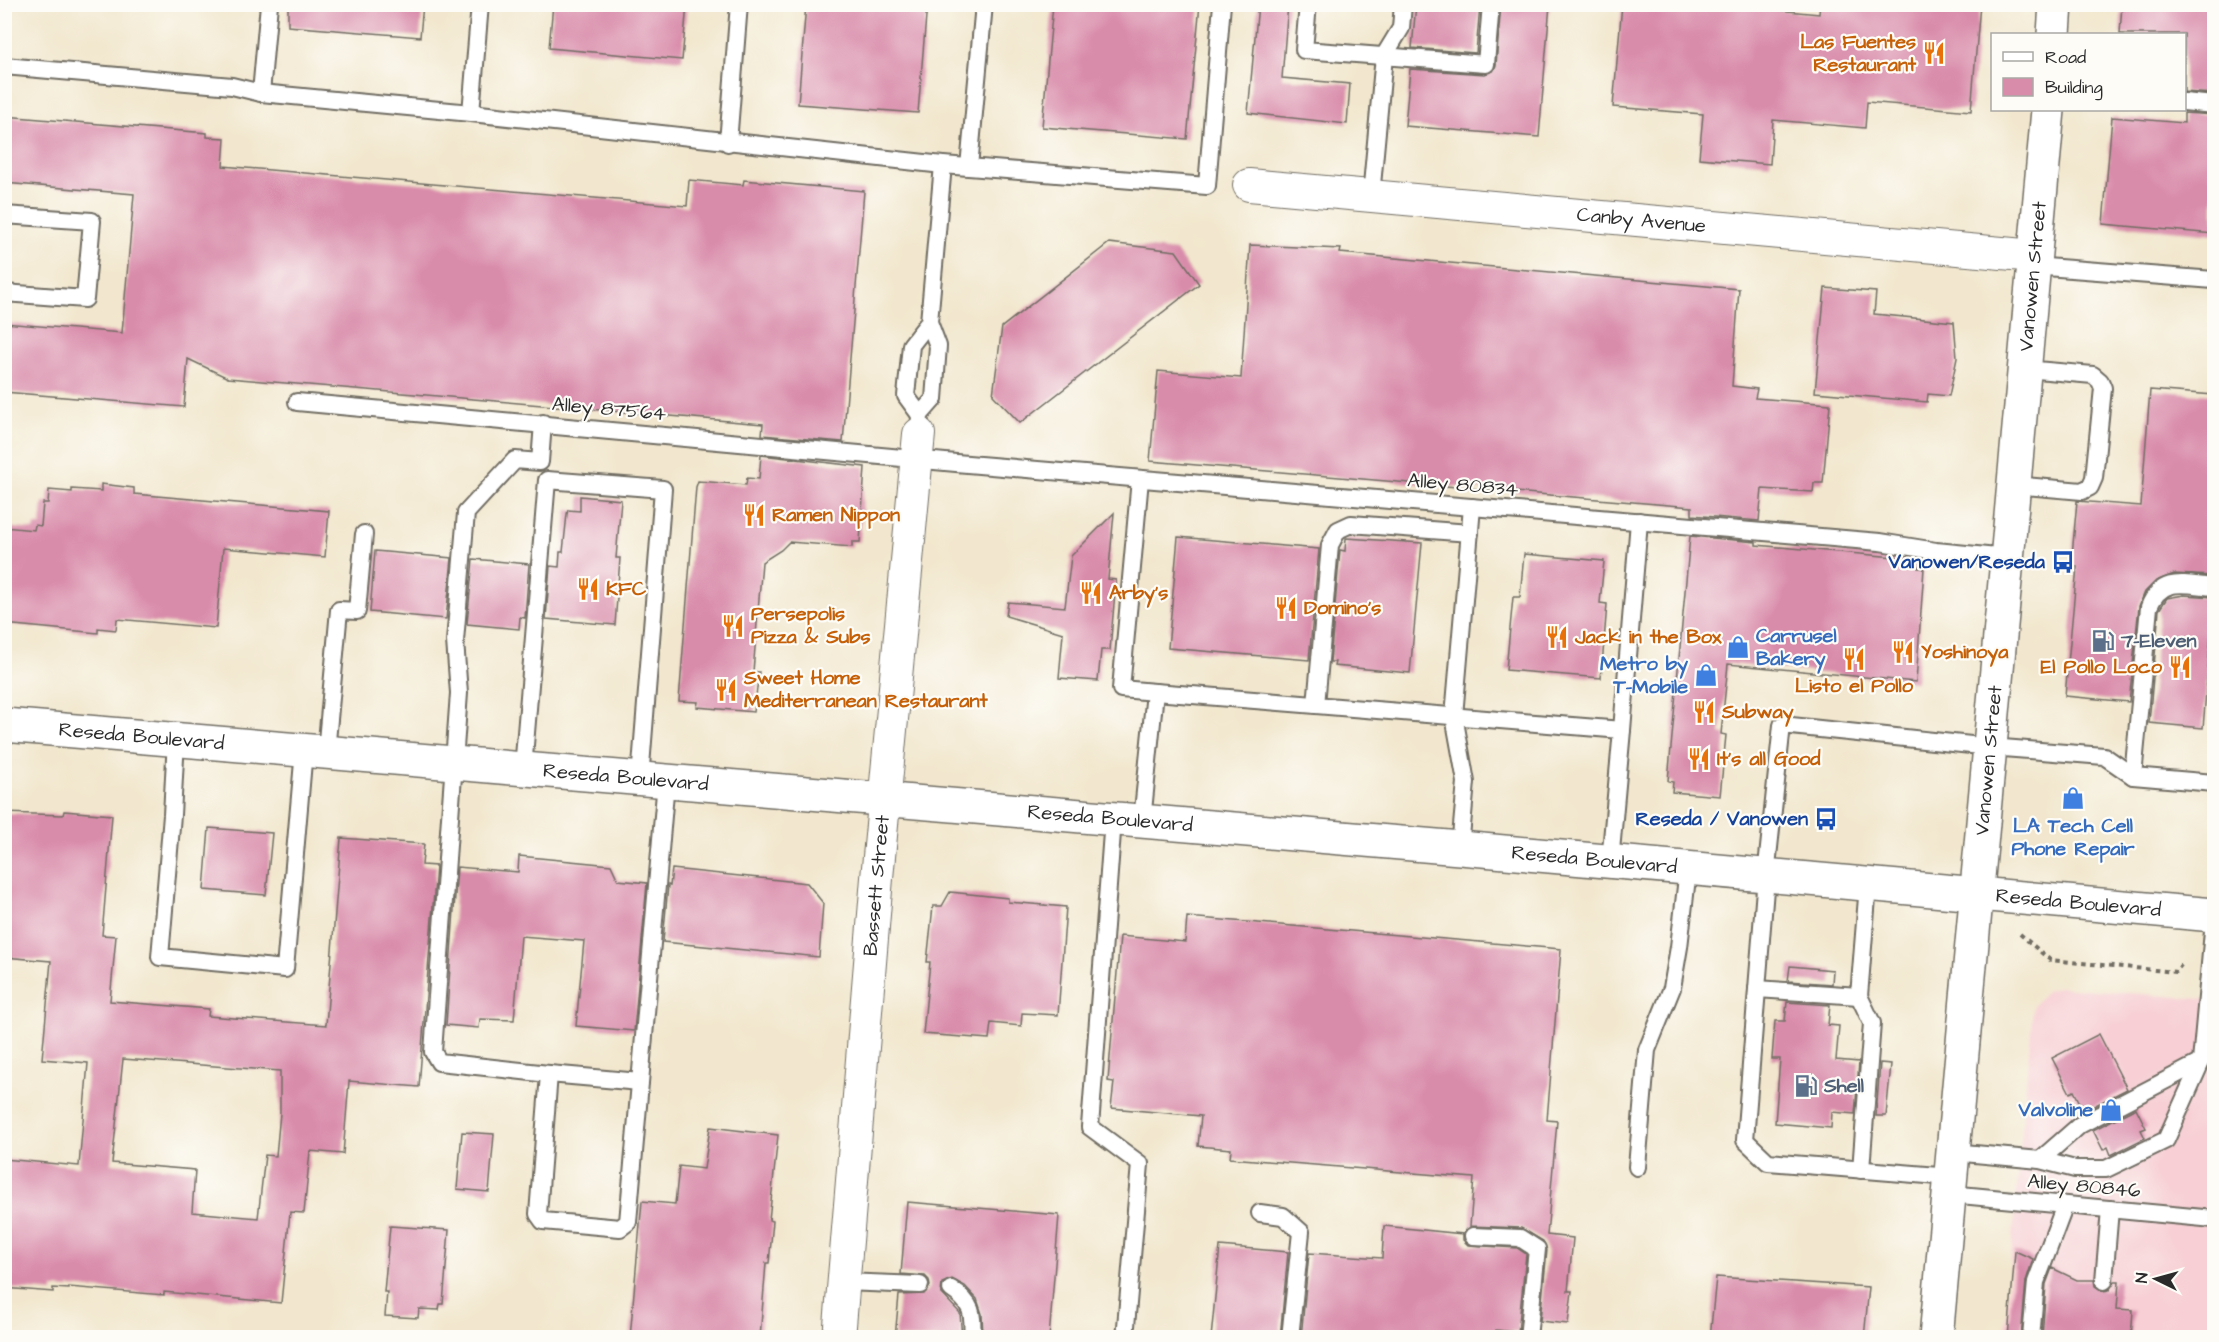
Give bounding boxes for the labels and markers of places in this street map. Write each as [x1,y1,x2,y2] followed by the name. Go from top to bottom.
[1800,28,1917,79] place label: Las Fuentes Restaurant
[1921,40,1947,66] restaurant icon: Las Fuentes Restaurant
[772,501,900,529] place label: Ramen Nippon
[741,502,767,528] restaurant icon: Ramen Nippon
[1888,548,2046,576] place label: Vanowen/Reseda
[2050,549,2076,575] bus stop icon: Vanowen/Reseda
[606,575,647,603] place label: KFC
[575,576,601,602] restaurant icon: KFC
[1109,579,1168,608] place label: Arby's
[1078,580,1104,606] restaurant icon: Arby's
[1304,594,1381,622] place label: Domino's
[1273,595,1299,621] restaurant icon: Domino's
[751,600,870,651] place label: Persepolis Pizza & Subs
[720,613,746,639] restaurant icon: Persepolis Pizza & Subs
[1756,622,1837,674] place label: Carrusel Bakery
[1574,623,1722,651] place label: Jack in the Box
[1544,624,1570,650] restaurant icon: Jack in the Box
[2120,627,2197,655] place label: 7-Eleven
[2090,628,2116,654] fuel station icon: 7-Eleven
[1725,634,1751,660] shop icon: Carrusel Bakery
[1921,638,2009,667] place label: Yoshinoya
[1890,639,1916,665] restaurant icon: Yoshinoya
[1841,646,1867,672] restaurant icon: Listo el Pollo
[1600,650,1688,701] place label: Metro by T-Mobile
[2040,653,2163,681] place label: El Pollo Loco
[2167,654,2193,680] restaurant icon: El Pollo Loco
[1693,662,1719,688] shop icon: Metro by T-Mobile
[743,664,989,715] place label: Sweet Home Mediterranean Restaurant
[1795,672,1914,700] place label: Listo el Pollo
[713,677,739,703] restaurant icon: Sweet Home Mediterranean Restaurant
[1721,698,1794,727] place label: Subway
[1691,699,1717,725] restaurant icon: Subway
[1717,745,1821,773] place label: It's all Good
[1686,746,1712,772] restaurant icon: It's all Good
[2060,785,2086,811] shop icon: LA Tech Cell Phone Repair
[1636,805,1808,833] place label: Reseda / Vanowen
[1813,806,1839,832] bus stop icon: Reseda / Vanowen
[2011,812,2136,863] place label: LA Tech Cell Phone Repair
[1823,1072,1864,1100] place label: Shell
[1793,1073,1819,1099] fuel station icon: Shell
[2018,1096,2093,1124] place label: Valvoline
[2098,1097,2124,1123] shop icon: Valvoline

